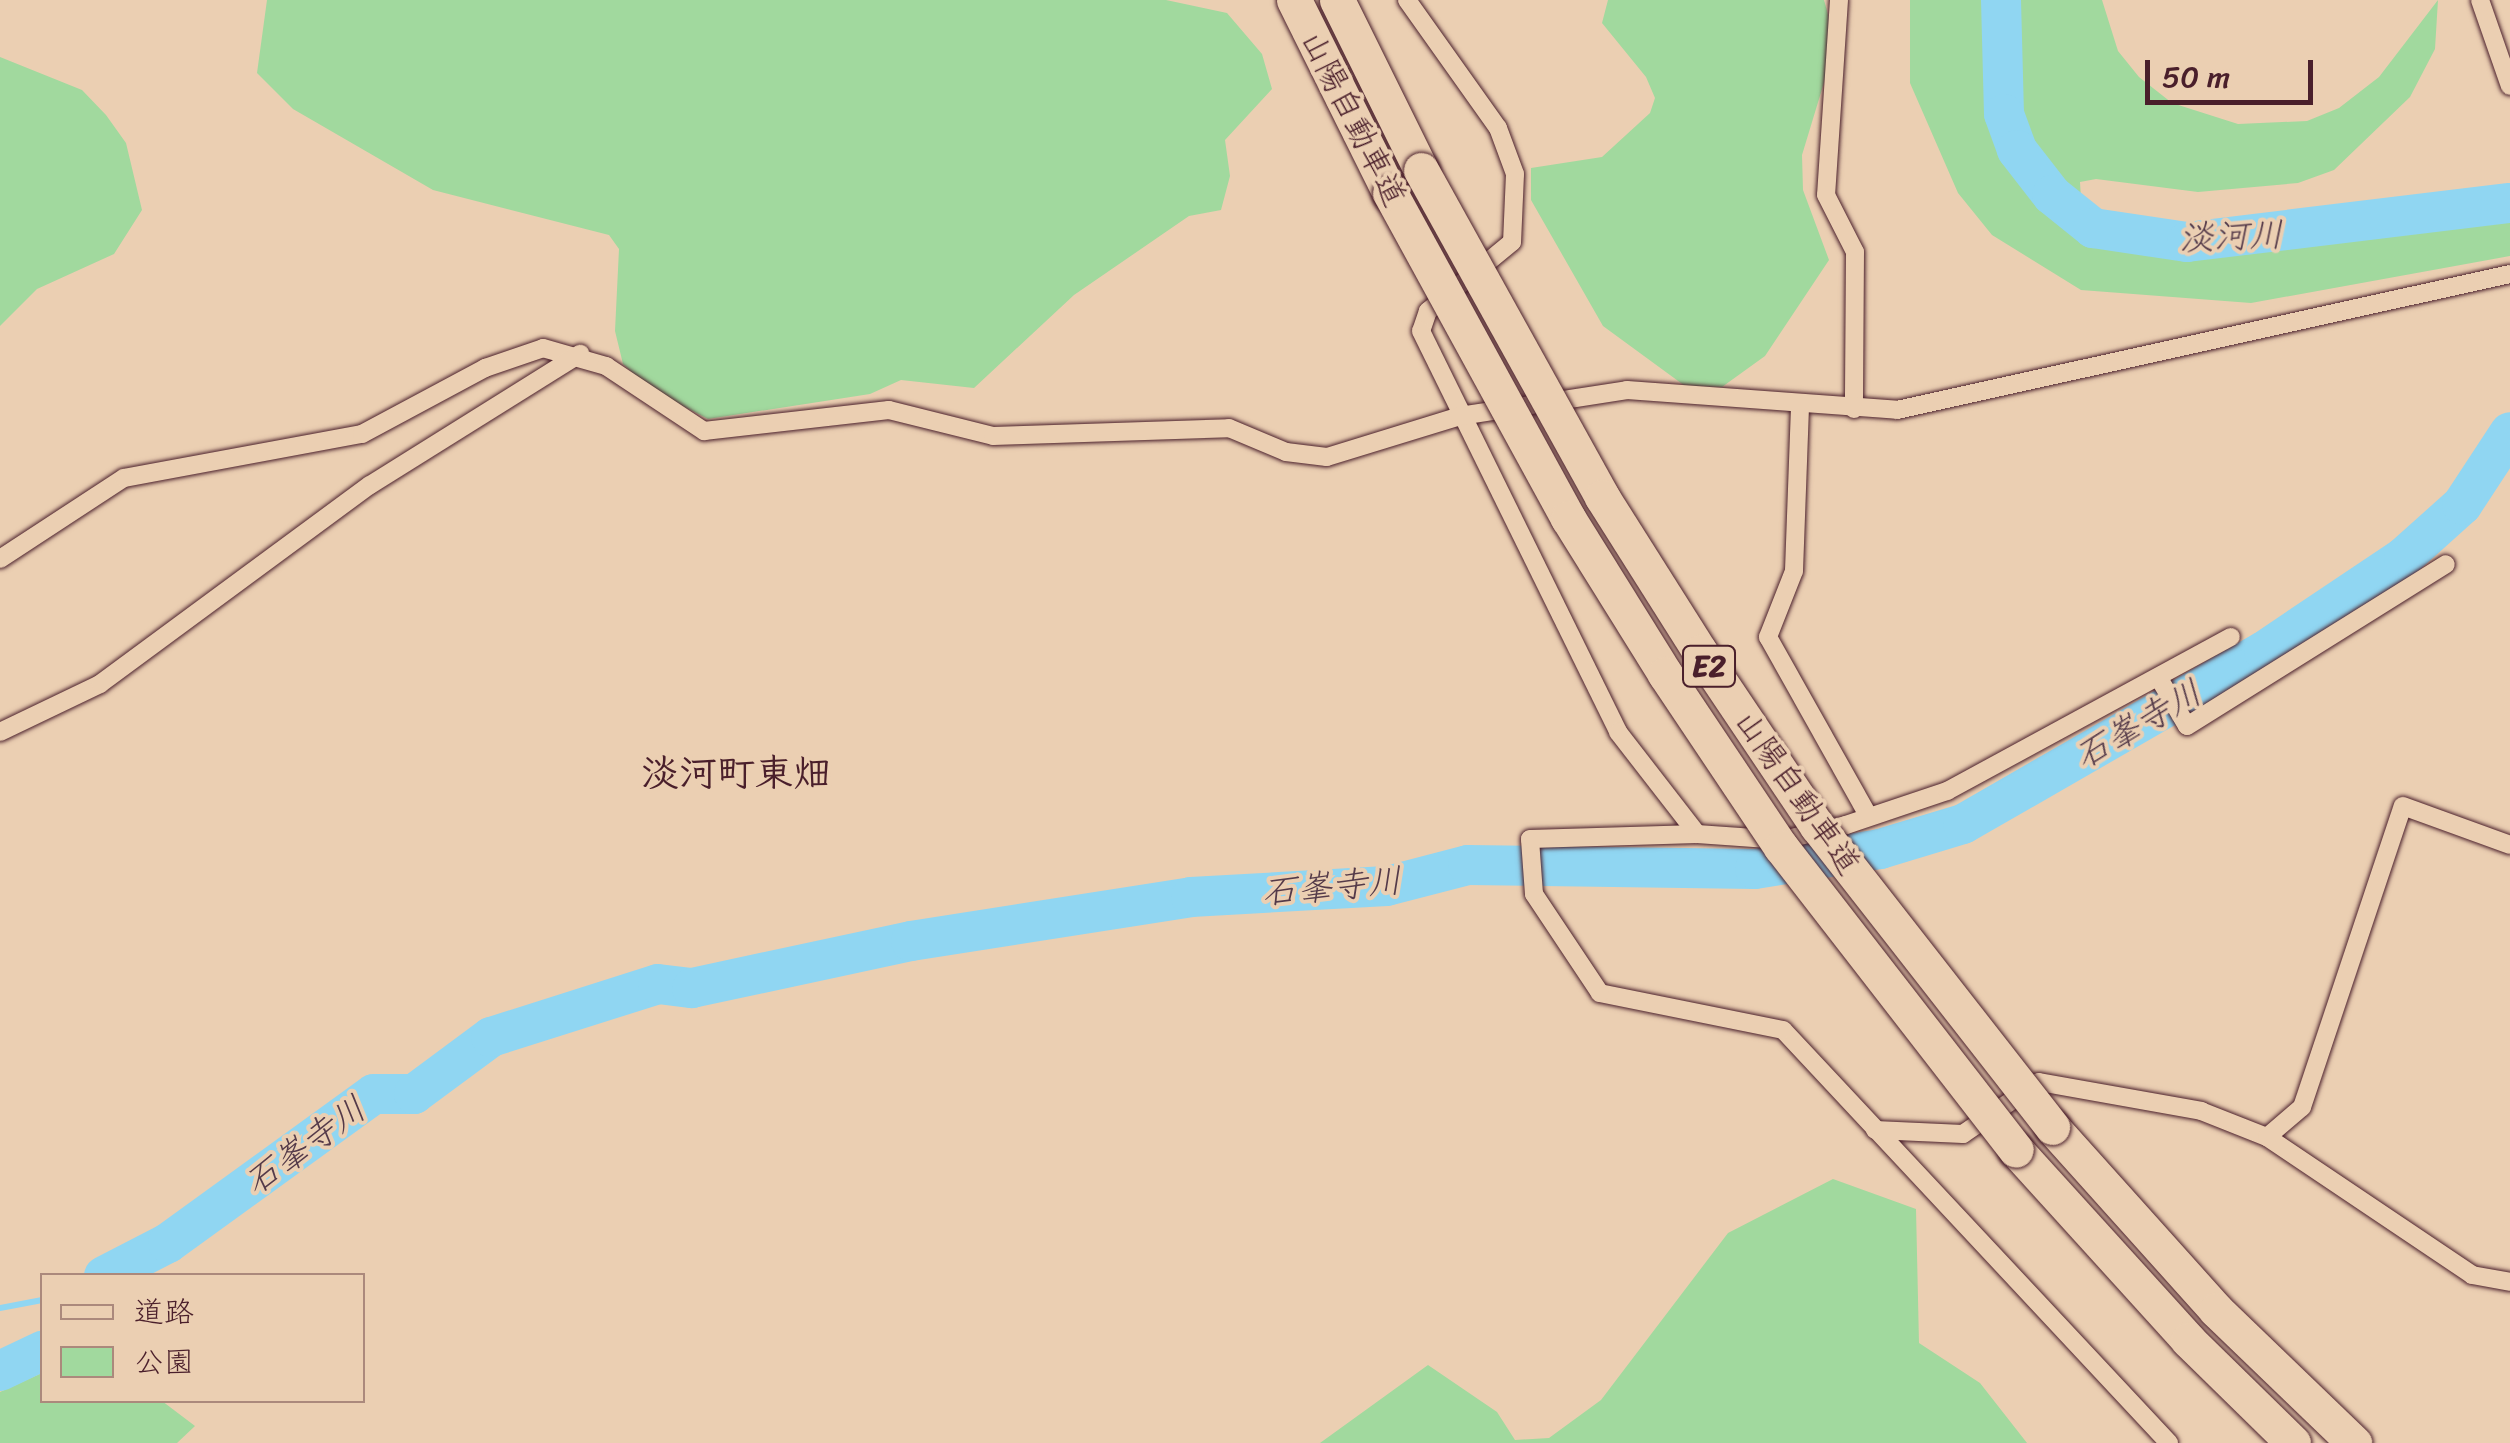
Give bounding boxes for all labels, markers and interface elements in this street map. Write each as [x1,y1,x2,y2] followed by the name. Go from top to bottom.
[1292,25,1414,213] street label: 山陽自動車道
[2150,40,2318,102] scale bar
[2162,50,2230,104] text: 50 m
[2178,213,2284,259] water label: 淡河川
[1682,641,1736,691] road number: E2
[2067,671,2209,777] water label: 石峯寺川
[1726,703,1868,883] street label: 山陽自動車道
[641,751,831,797] district label: 淡河町東畑
[1260,859,1404,913] water label: 石峯寺川
[236,1087,374,1203] water label: 石峯寺川
[40,1273,365,1403] legend
[134,1285,194,1339] text: 道路
[134,1335,194,1389] text: 公園

